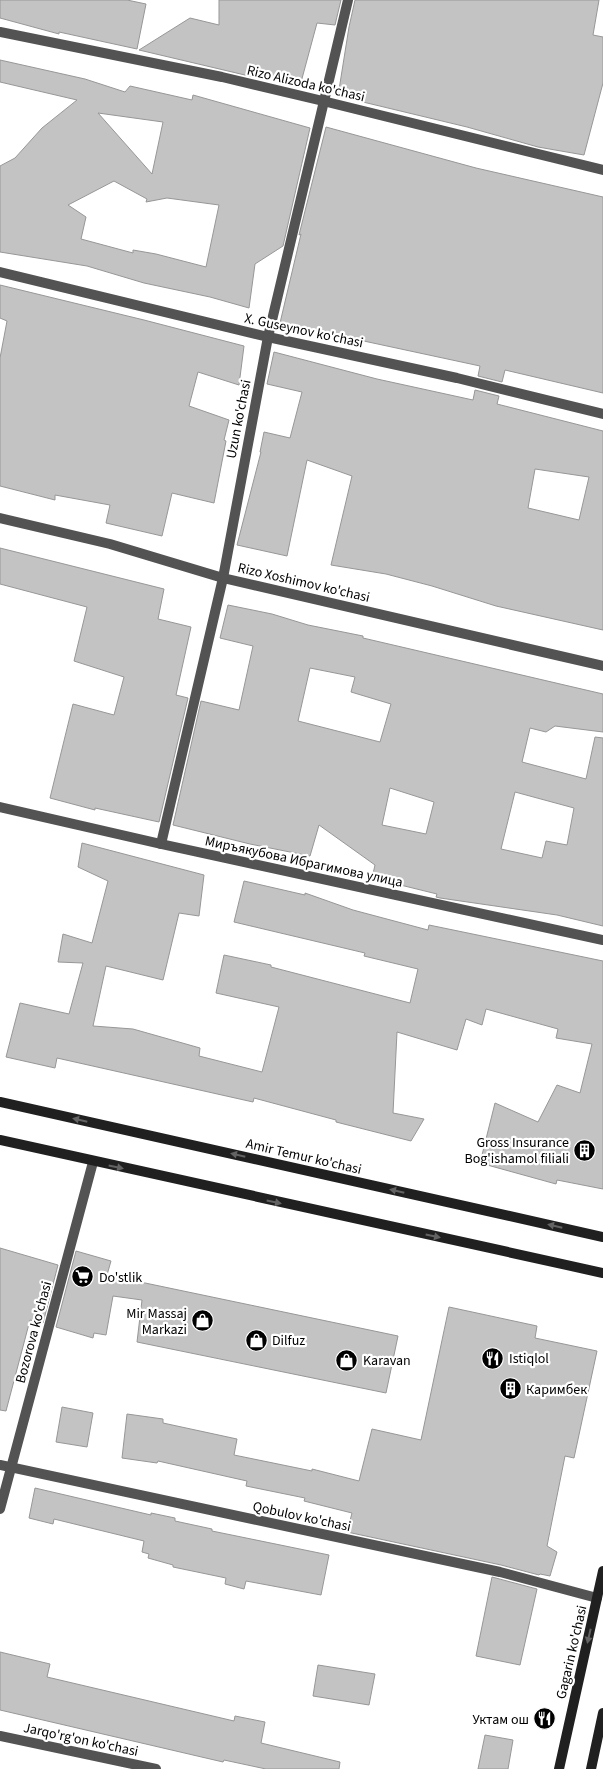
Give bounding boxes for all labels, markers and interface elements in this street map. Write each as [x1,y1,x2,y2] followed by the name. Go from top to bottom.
[245,61,367,107] street label: Rizo Alizoda ko'chasi
[243,309,365,353] street label: X. Guseynov ko'chasi
[222,378,256,460] street label: Uzun ko'chasi
[236,558,372,608] street label: Rizo Xoshimov ko'chasi
[203,831,405,893] street label: Миръякубова Ибрагимова улица
[72,1116,87,1124] one-way arrow
[464,1133,569,1169] place label: Gross Insurance Bog'ishamol filiali
[244,1134,364,1180] street label: Amir Temur ko'chasi
[573,1138,597,1162] building icon: Gross Insurance Bog'ishamol filiali
[231,1151,246,1159] one-way arrow
[108,1163,123,1171] one-way arrow
[389,1187,404,1195] one-way arrow
[267,1198,283,1206] one-way arrow
[548,1222,563,1230] one-way arrow
[426,1232,441,1240] one-way arrow
[71,1265,95,1289] supermarket icon: Do'stlik
[99,1268,142,1288] place label: Do'stlik
[11,1279,57,1385] street label: Bozorova ko'chasi
[126,1304,187,1340] place label: Mir Massaj Markazi
[191,1309,215,1333] shop icon: Mir Massaj Markazi
[244,1328,268,1352] shop icon: Dilfuz
[272,1331,305,1351] place label: Dilfuz
[481,1346,505,1370] restaurant icon: Istiqlol
[335,1348,359,1372] shop icon: Karavan
[509,1349,549,1369] place label: Istiqlol
[363,1351,411,1371] place label: Karavan
[498,1377,522,1401] building icon: Каримбек
[526,1380,587,1400] place label: Каримбек
[251,1497,353,1537] street label: Qobulov ko'chasi
[551,1603,592,1701] street label: Gagarin ko'chasi
[585,1628,593,1643] one-way arrow
[533,1707,557,1731] restaurant icon: Уктам ош
[473,1710,529,1730] place label: Уктам ош
[21,1718,140,1762] street label: Jarqo'rg'on ko'chasi

